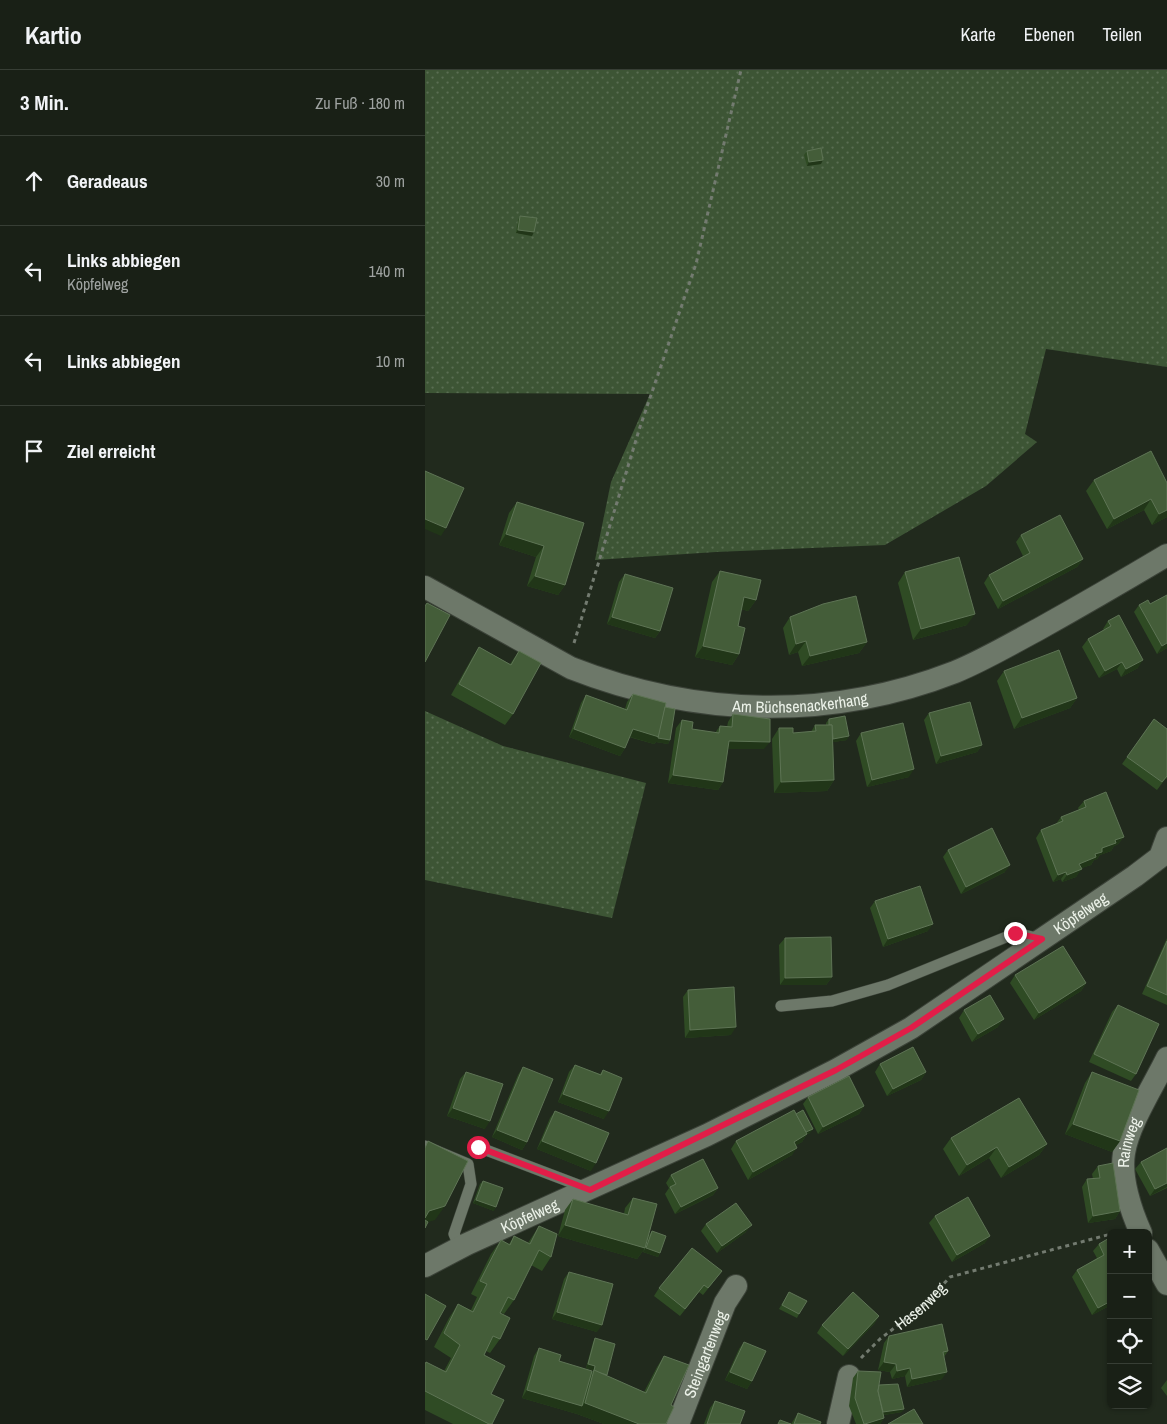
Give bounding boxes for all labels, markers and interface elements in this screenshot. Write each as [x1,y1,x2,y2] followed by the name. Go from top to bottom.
[25,19,82,51] text: Kartio
[960,22,996,47] text: Karte
[1024,22,1075,47] text: Ebenen
[1103,22,1142,47] text: Teilen
[20,88,69,117] text: 3 Min.
[315,92,405,114] text: Zu Fuß · 180 m
[20,167,48,195] icon: ahead
[67,168,148,194] text: Geradeaus
[376,170,405,192] text: 30 m
[67,247,180,273] text: Links abbiegen
[20,257,48,285] icon: left
[369,260,405,282] text: 140 m
[67,273,128,295] text: Köpfelweg
[20,347,48,375] icon: left
[67,348,180,374] text: Links abbiegen
[376,350,405,372] text: 10 m
[20,437,48,465] icon: arrive
[67,438,155,464] text: Ziel erreicht
[731,687,870,718] street label: Am Büchsenackerhang
[1049,886,1112,939] street label: Köpfelweg
[1004,922,1027,945] route end
[1112,1113,1146,1168] street label: Rainweg
[467,1136,490,1159] route start
[497,1193,563,1238] street label: Köpfelweg
[1107,1229,1152,1409] map controls
[1107,1229,1152,1274] button: +
[1107,1274,1152,1319] button: −
[890,1277,951,1335] street label: Hasenweg
[678,1307,732,1401] street label: Steingartenweg
[1107,1319,1152,1364] button: locate
[1107,1364,1152,1409] button: layers

